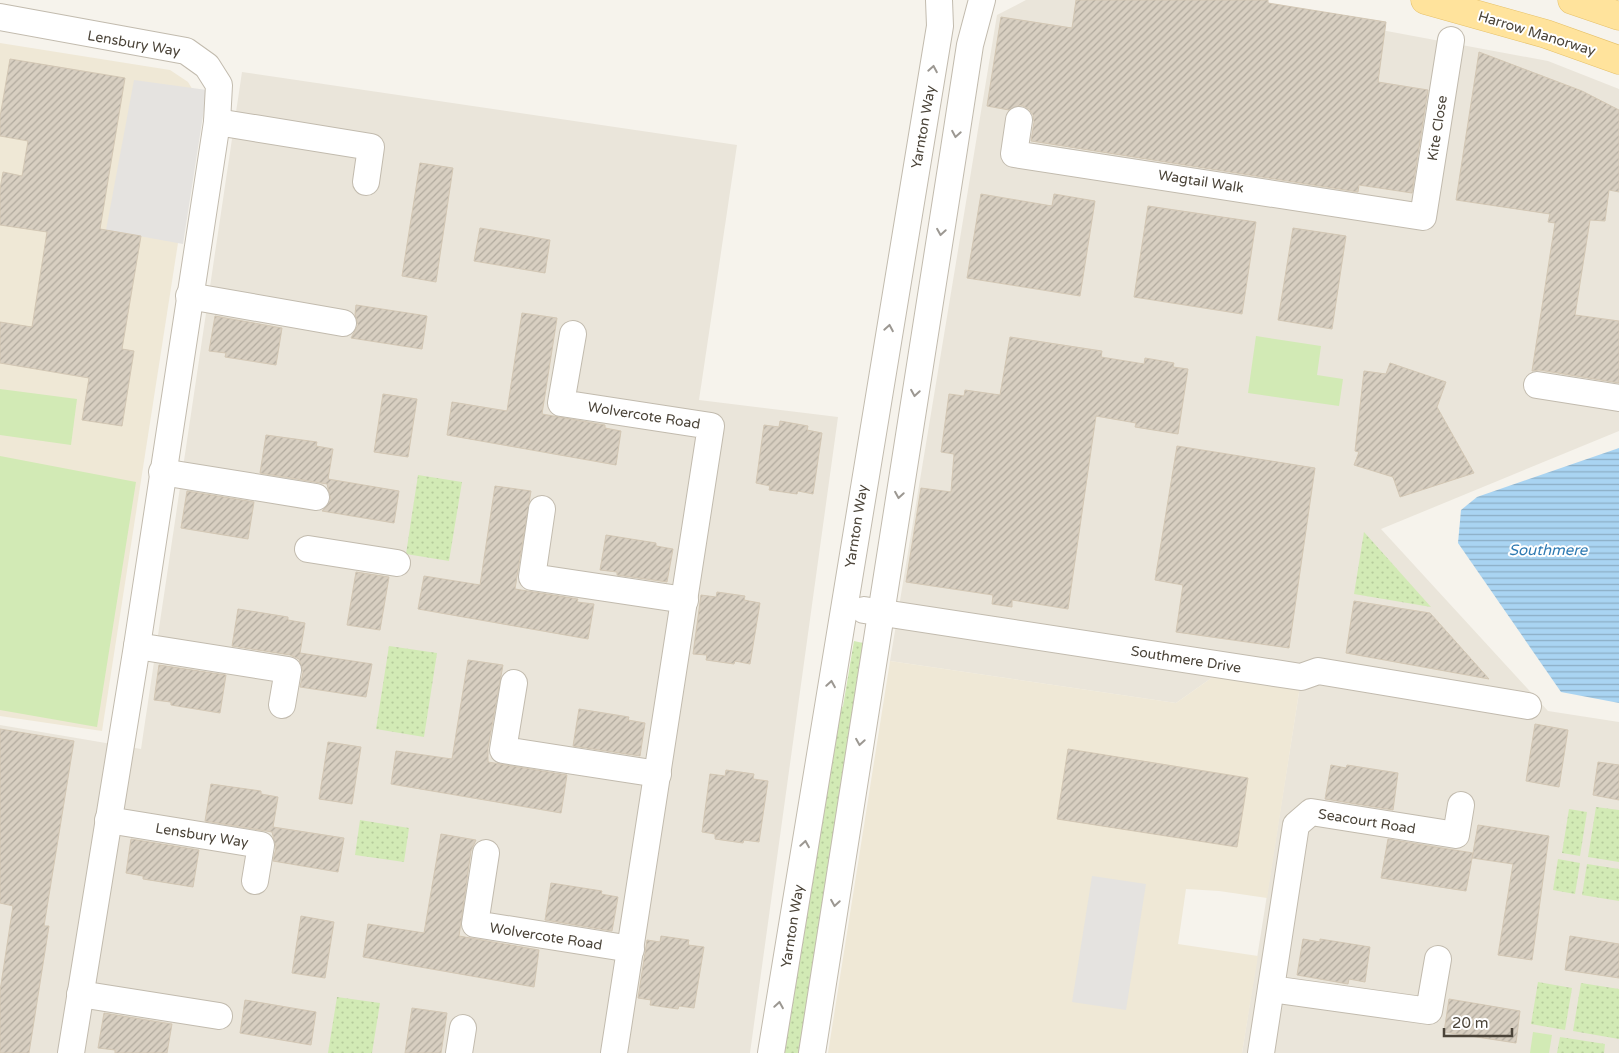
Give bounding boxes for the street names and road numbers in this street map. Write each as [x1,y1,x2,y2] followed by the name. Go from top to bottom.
[1476,7,1598,60] street label: Harrow Manorway
[86,27,182,60] street label: Lensbury Way
[908,84,939,170] street label: Yarnton Way
[1424,94,1451,162] street label: Kite Close
[1157,166,1245,197] street label: Wagtail Walk
[586,398,701,433] street label: Wolvercote Road
[842,483,872,569] street label: Yarnton Way
[1130,642,1242,677] street label: Southmere Drive
[1317,805,1417,838] street label: Seacourt Road
[154,820,250,851] street label: Lensbury Way
[778,883,808,969] street label: Yarnton Way
[488,919,603,954] street label: Wolvercote Road

